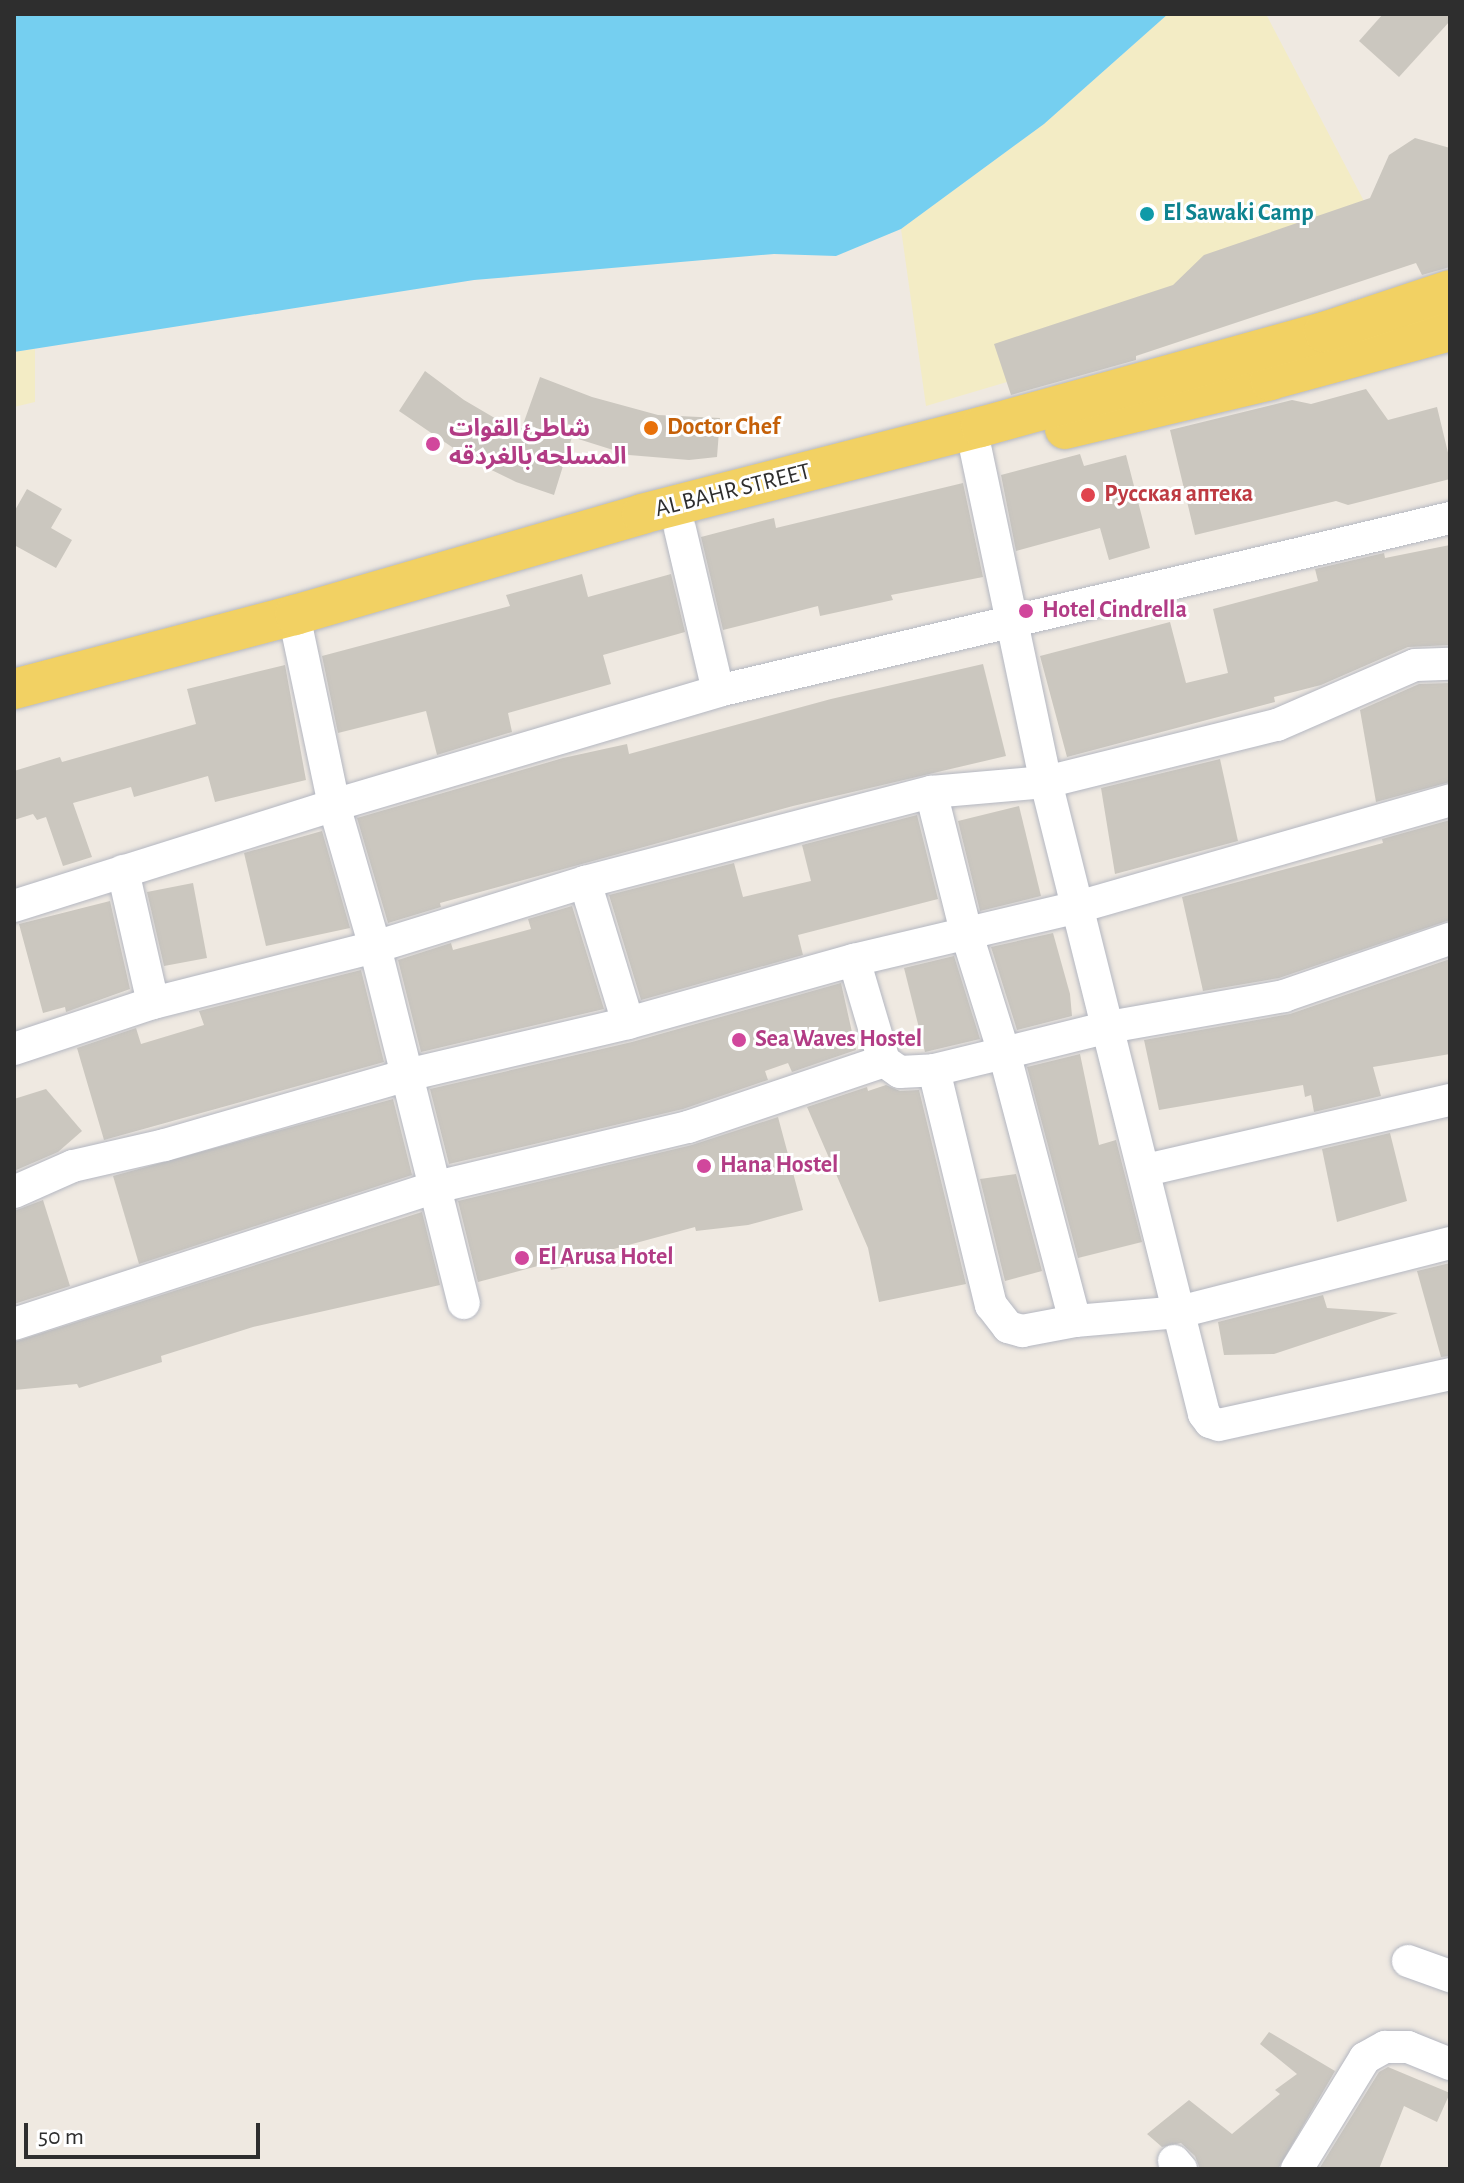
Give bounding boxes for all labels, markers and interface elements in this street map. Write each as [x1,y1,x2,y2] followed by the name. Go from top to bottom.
[1163,200,1314,228] place label: El Sawaki Camp
[1138,205,1156,223] marker: El Sawaki Camp
[667,414,780,442] place label: Doctor Chef
[449,416,627,472] place label: شاطئ القوات المسلحه بالغردقه
[642,419,660,437] marker: Doctor Chef
[424,435,442,453] marker: شاطئ القوات المسلحه بالغردقه
[652,458,814,524] street label: AL BAHR STREET
[1104,481,1253,509] place label: Русская аптека
[1079,486,1097,504] marker: Русская аптека
[1042,597,1187,625] place label: Hotel Cindrella
[1017,602,1035,620] marker: Hotel Cindrella
[755,1026,922,1054] place label: Sea Waves Hostel
[730,1031,748,1049] marker: Sea Waves Hostel
[720,1152,838,1180] place label: Hana Hostel
[695,1157,713,1175] marker: Hana Hostel
[538,1244,674,1272] place label: El Arusa Hotel
[513,1249,531,1267] marker: El Arusa Hotel
[28,2107,264,2157] scale bar
[38,2125,84,2149] text: 50 m

